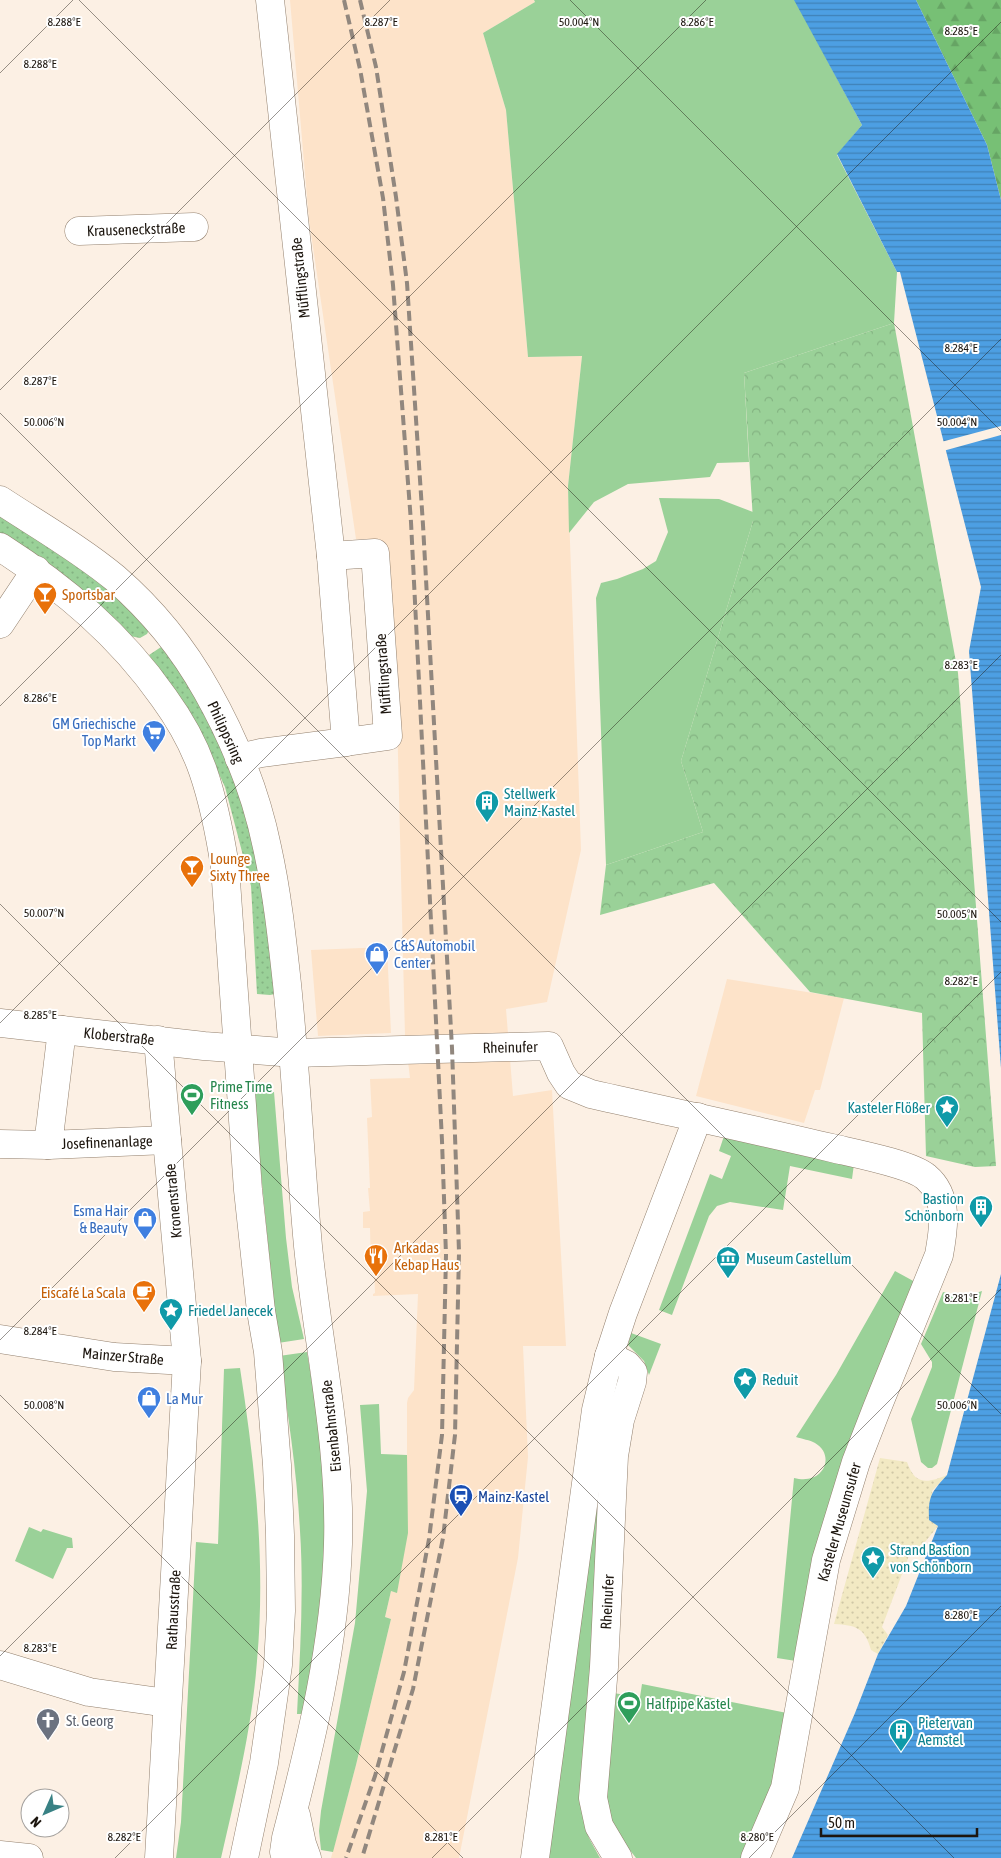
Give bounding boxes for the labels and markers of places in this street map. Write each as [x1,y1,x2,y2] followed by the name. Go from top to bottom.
[32,581,58,615] bar icon: Sportsbar
[62,586,115,603] place label: Sportsbar
[52,715,136,749] place label: GM Griechische Top Markt
[141,719,167,753] supermarket icon: GM Griechische Top Markt
[504,785,575,819] place label: Stellwerk Mainz-Kastel
[474,789,500,823] building icon: Stellwerk Mainz-Kastel
[210,850,270,884] place label: Lounge Sixty Three
[179,854,205,888] bar icon: Lounge Sixty Three
[394,937,475,971] place label: C&S Automobil Center
[364,941,390,975] shop icon: C&S Automobil Center
[210,1078,272,1112] place label: Prime Time Fitness
[179,1082,205,1116] sports icon: Prime Time Fitness
[934,1094,960,1128] place icon: Kasteler Flößer
[847,1099,931,1116] place label: Kasteler Flößer
[905,1190,964,1224] place label: Bastion Schönborn
[968,1194,994,1228] building icon: Bastion Schönborn
[73,1202,129,1236] place label: Esma Hair & Beauty
[132,1206,158,1240] shop icon: Esma Hair & Beauty
[394,1239,459,1273] place label: Arkadas Kebap Haus
[363,1243,389,1277] restaurant icon: Arkadas Kebap Haus
[715,1245,741,1279] museum icon: Museum Castellum
[746,1250,852,1267] place label: Museum Castellum
[131,1279,157,1313] cafe icon: Eiscafé La Scala
[41,1284,126,1301] place label: Eiscafé La Scala
[158,1297,184,1331] place icon: Friedel Janecek
[188,1302,273,1319] place label: Friedel Janecek
[732,1366,758,1400] place icon: Reduit
[762,1371,798,1388] place label: Reduit
[136,1385,162,1419] shop icon: La Mur
[166,1390,203,1407] place label: La Mur
[448,1483,474,1517] station icon: Mainz-Kastel
[478,1488,549,1505] place label: Mainz-Kastel
[890,1541,972,1575] place label: Strand Bastion von Schönborn
[860,1545,886,1579] place icon: Strand Bastion von Schönborn
[616,1690,642,1724] sports icon: Halfpipe Kastel
[646,1695,731,1712] place label: Halfpipe Kastel
[35,1707,61,1741] church icon: St. Georg
[66,1712,114,1729] place label: St. Georg
[918,1714,973,1748] place label: Pieter van Aemstel
[888,1718,914,1752] building icon: Pieter van Aemstel

